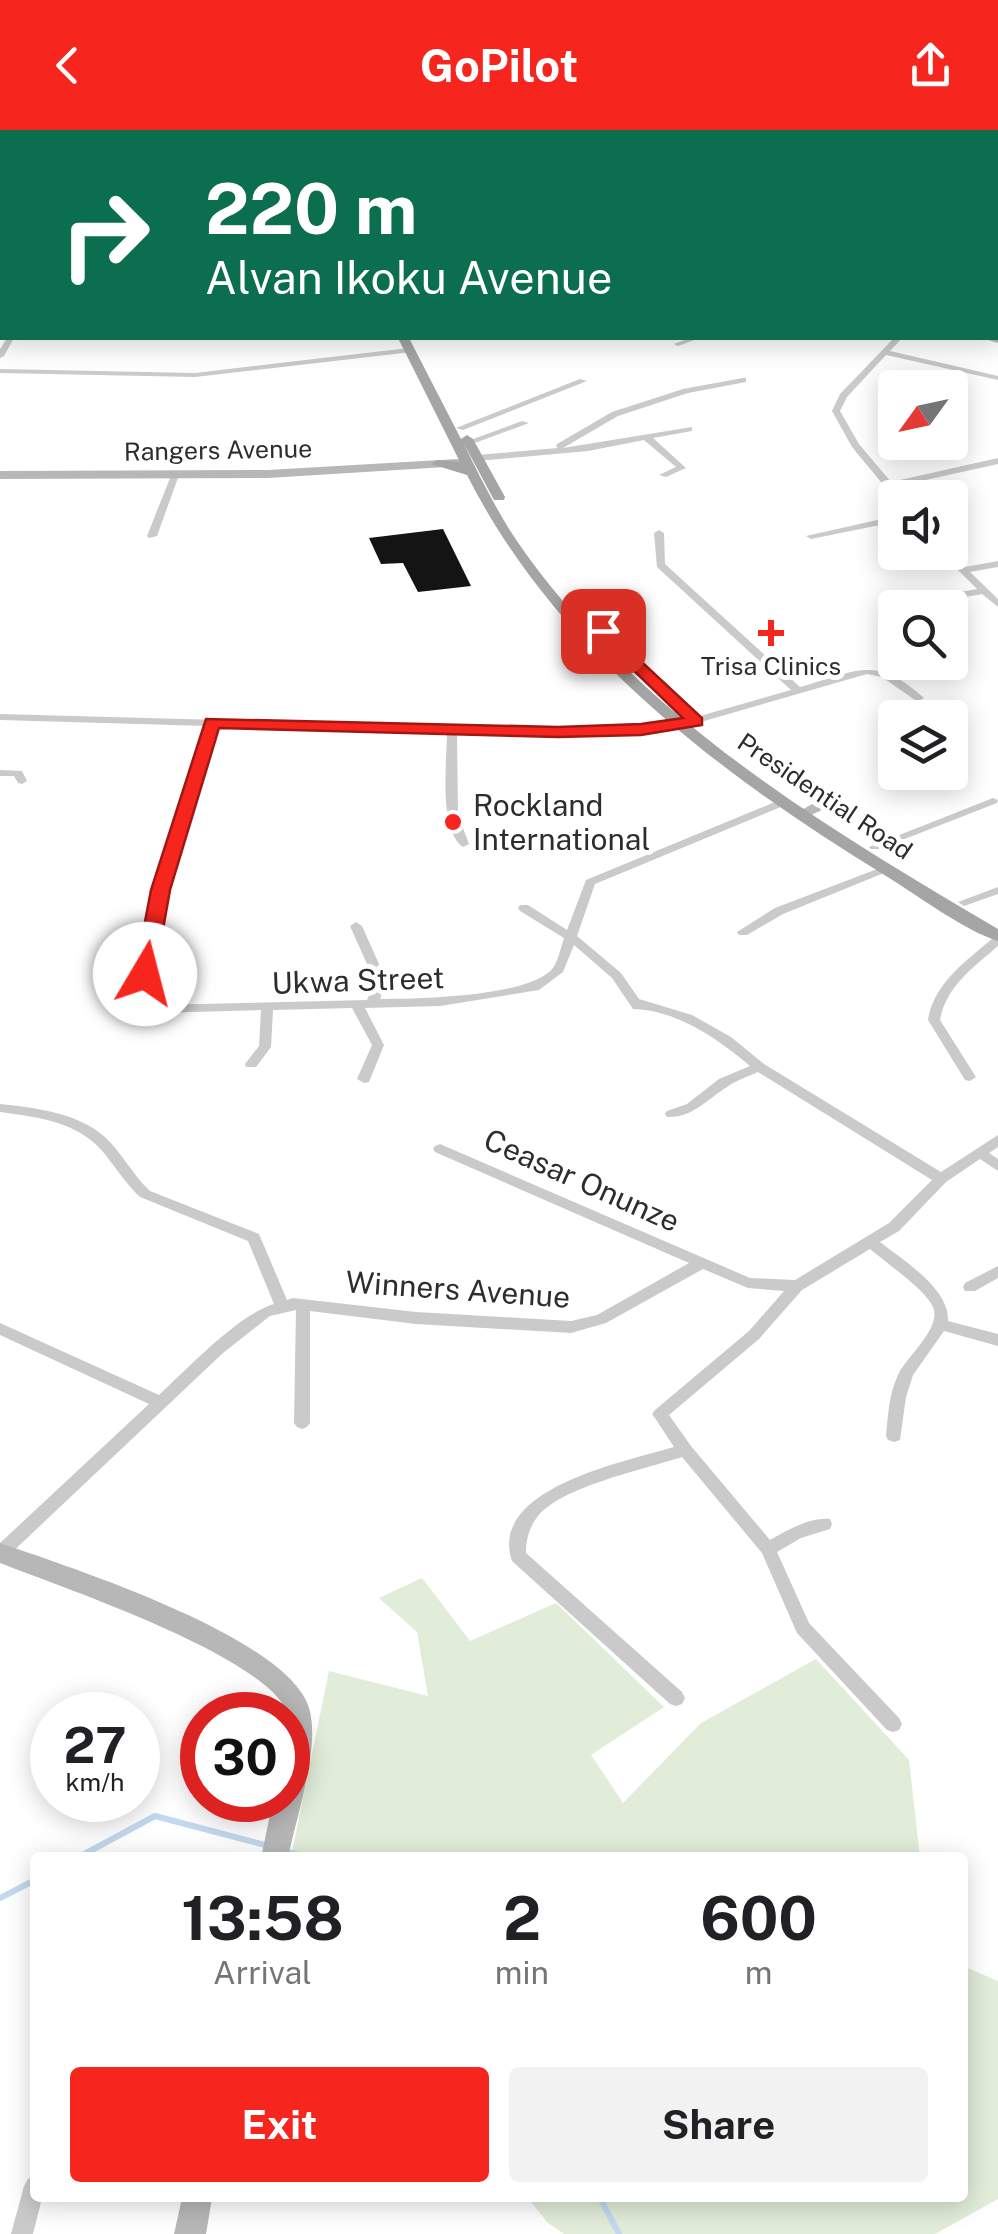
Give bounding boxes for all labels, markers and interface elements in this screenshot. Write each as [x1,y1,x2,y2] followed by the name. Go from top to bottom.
[40,38,95,93] icon: back
[903,38,958,93] icon: share
[420,39,578,92] text: GoPilot
[205,167,418,250] text: 220 m
[40,170,170,300] icon: right
[205,251,612,304] text: Alvan Ikoku Avenue
[878,370,968,460] north arrow
[878,370,968,790] map controls
[124,433,312,467] street label: Rangers Avenue
[878,480,968,570] button: sound
[561,589,646,674] pin
[878,590,968,680] button: search
[576,604,631,659] icon: arrive
[758,620,784,646] marker: Trisa Clinics
[701,651,841,681] place label: Trisa Clinics
[878,700,968,790] button: layers
[732,727,918,865] street label: Presidential Road
[473,787,650,857] place label: Rockland International
[442,811,464,833] marker: Rockland International
[93,922,197,1026] position arrow
[271,959,445,1001] street label: Ukwa Street
[479,1121,685,1239] street label: Ceasar Onunze
[345,1263,571,1315] street label: Winners Avenue
[180,1692,310,1822] speed limit sign: 30
[63,1715,127,1774] text: 27
[66,1767,124,1797] text: km/h
[181,1883,344,1954] text: 13:58
[503,1883,541,1954] text: 2
[700,1883,817,1954] text: 600
[213,1954,312,1991] text: Arrival
[495,1954,549,1991] text: min
[745,1954,772,1991] text: m
[70,2067,489,2182] button: Exit
[509,2067,928,2182] button: Share

